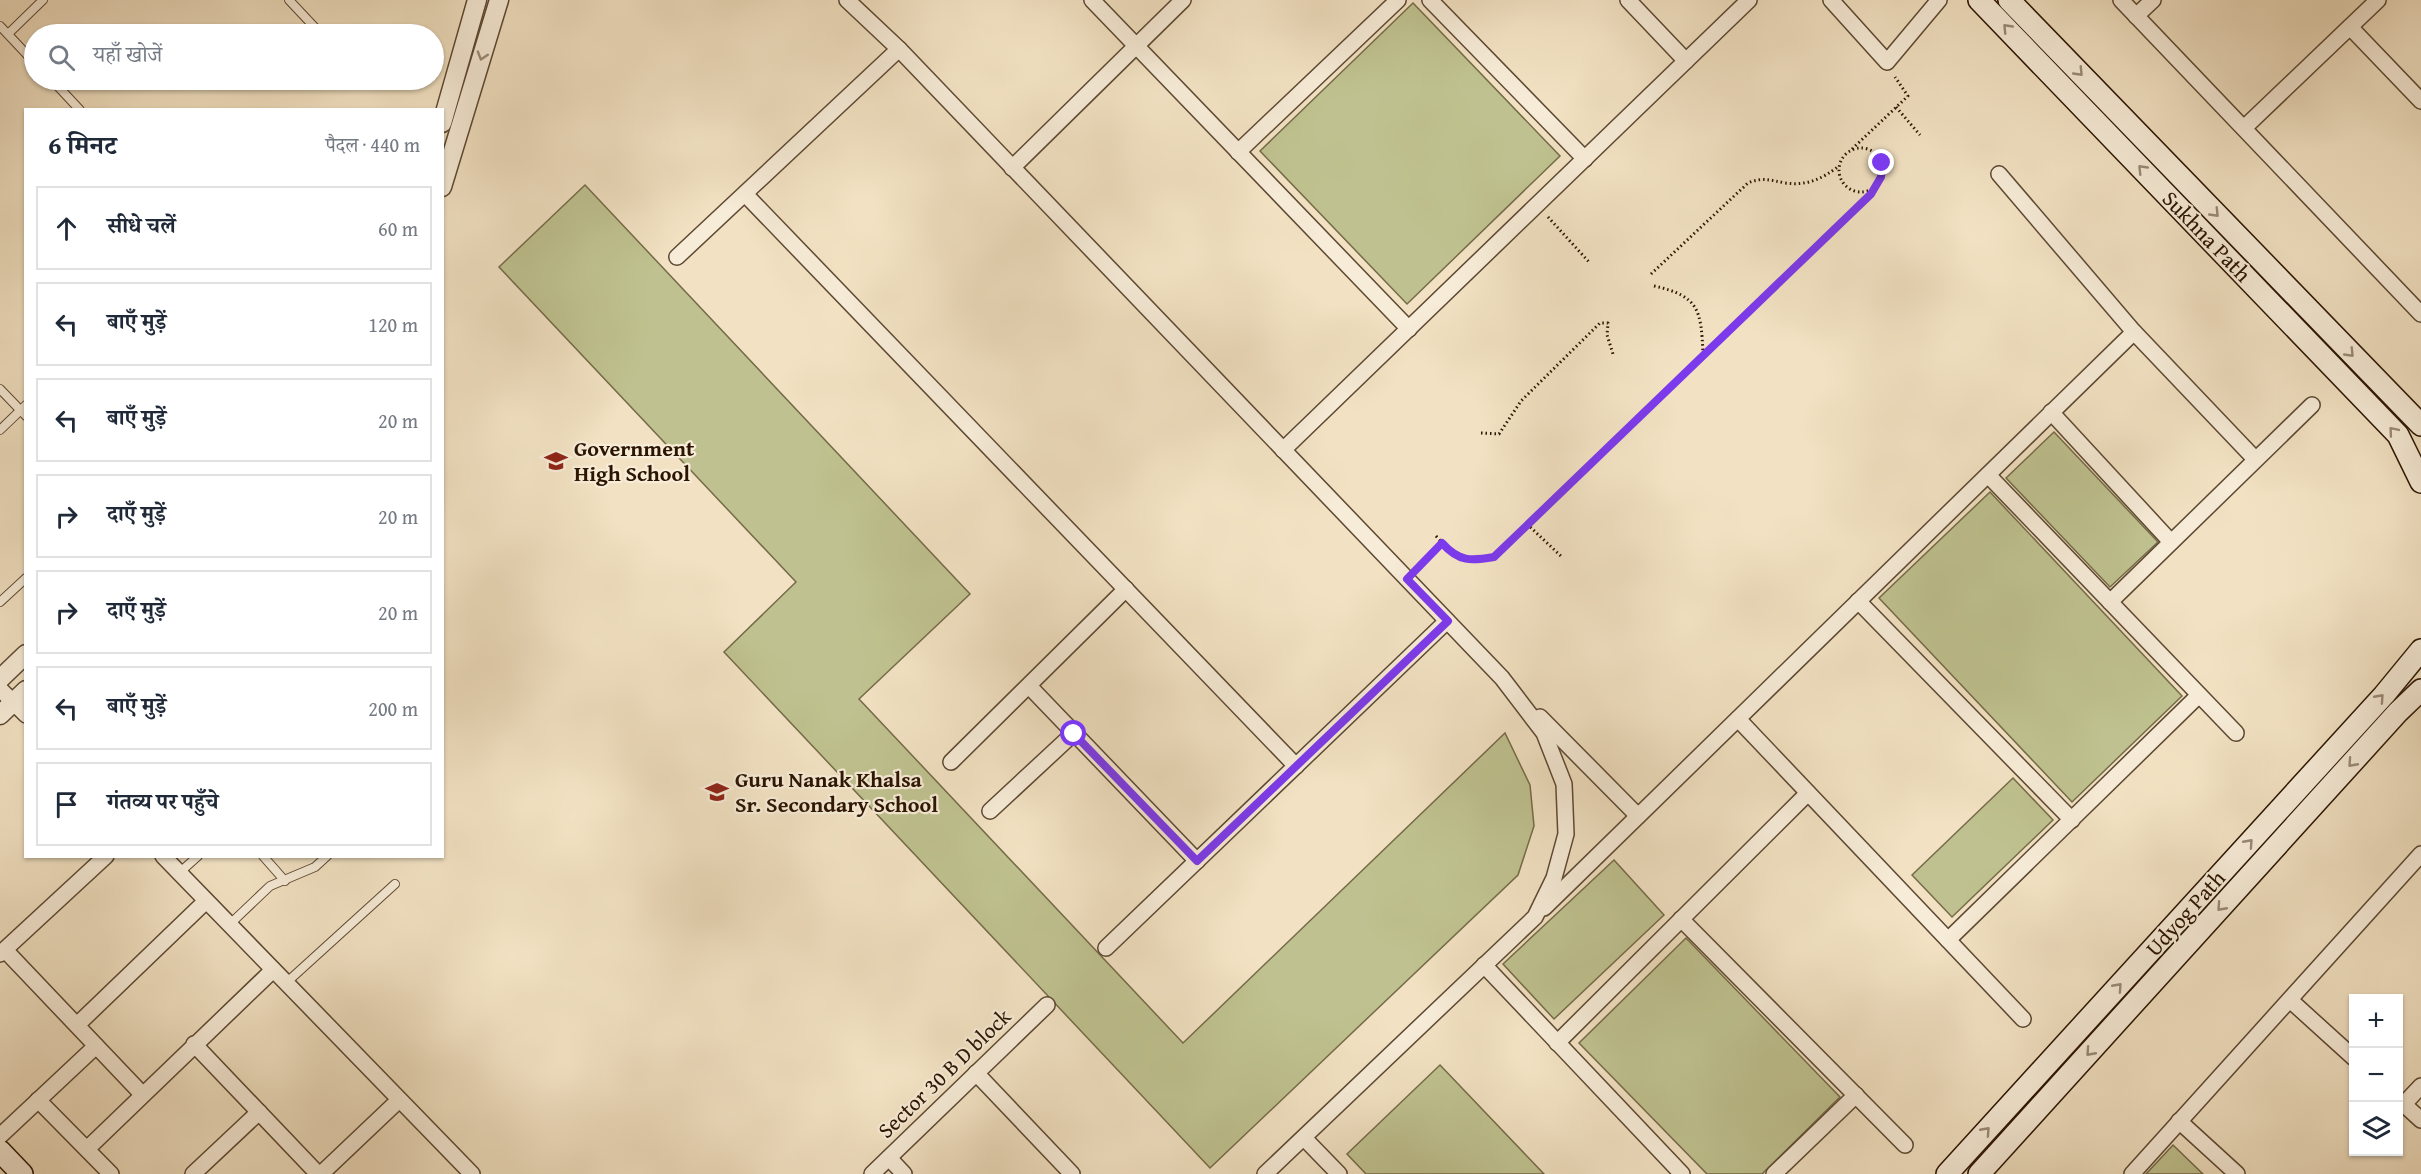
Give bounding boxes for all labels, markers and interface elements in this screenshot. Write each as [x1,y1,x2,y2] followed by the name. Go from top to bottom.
[24,24,444,90] search box
[2003,25,2014,36] one-way arrow
[93,38,162,70] text: यहाँ खोजें
[45,41,78,74] icon: search
[477,50,489,61] one-way arrow
[2072,66,2083,76] one-way arrow
[48,125,116,164] text: 6 मिनट
[326,130,420,159] text: पैदल · 440 m
[1868,149,1894,175] route end
[2138,165,2149,176] one-way arrow
[2155,183,2259,289] street label: Sukhna Path
[2207,205,2218,216] one-way arrow
[107,209,176,241] text: सीधे चलें
[50,212,83,245] icon: ahead
[378,214,418,243] text: 60 m
[107,305,166,337] text: बाएँ मुड़ें
[50,308,83,341] icon: left
[368,310,418,339] text: 120 m
[2343,346,2354,357] one-way arrow
[107,401,166,433] text: बाएँ मुड़ें
[50,404,83,437] icon: left
[378,406,418,435] text: 20 m
[2389,427,2400,438] one-way arrow
[574,432,695,489] place label: Government High School
[543,448,569,474] school or university icon: Government High School
[107,497,166,529] text: दाएँ मुड़ें
[50,500,83,533] icon: right
[378,502,418,531] text: 20 m
[107,593,166,625] text: दाएँ मुड़ें
[50,596,83,629] icon: right
[378,598,418,627] text: 20 m
[107,689,166,721] text: बाएँ मुड़ें
[50,692,83,725] icon: left
[368,694,418,723] text: 200 m
[2373,695,2384,705] one-way arrow
[1060,720,1086,746] route start
[2348,756,2359,767] one-way arrow
[735,763,938,820] place label: Guru Nanak Khalsa Sr. Secondary School
[704,779,730,805] school or university icon: Guru Nanak Khalsa Sr. Secondary School
[107,785,218,817] text: गंतव्य पर पहुँचे
[50,788,83,821] icon: arrive
[2242,839,2253,849] one-way arrow
[2138,862,2233,963] street label: Udyog Path
[2217,901,2228,911] one-way arrow
[2111,983,2122,993] one-way arrow
[2349,994,2403,1156] map controls
[2349,994,2403,1048] button: +
[870,1000,1019,1145] street label: Sector 30 B D block
[2086,1045,2097,1056] one-way arrow
[2349,1048,2403,1102] button: −
[2349,1102,2403,1156] button: layers
[1979,1127,1990,1138] one-way arrow

